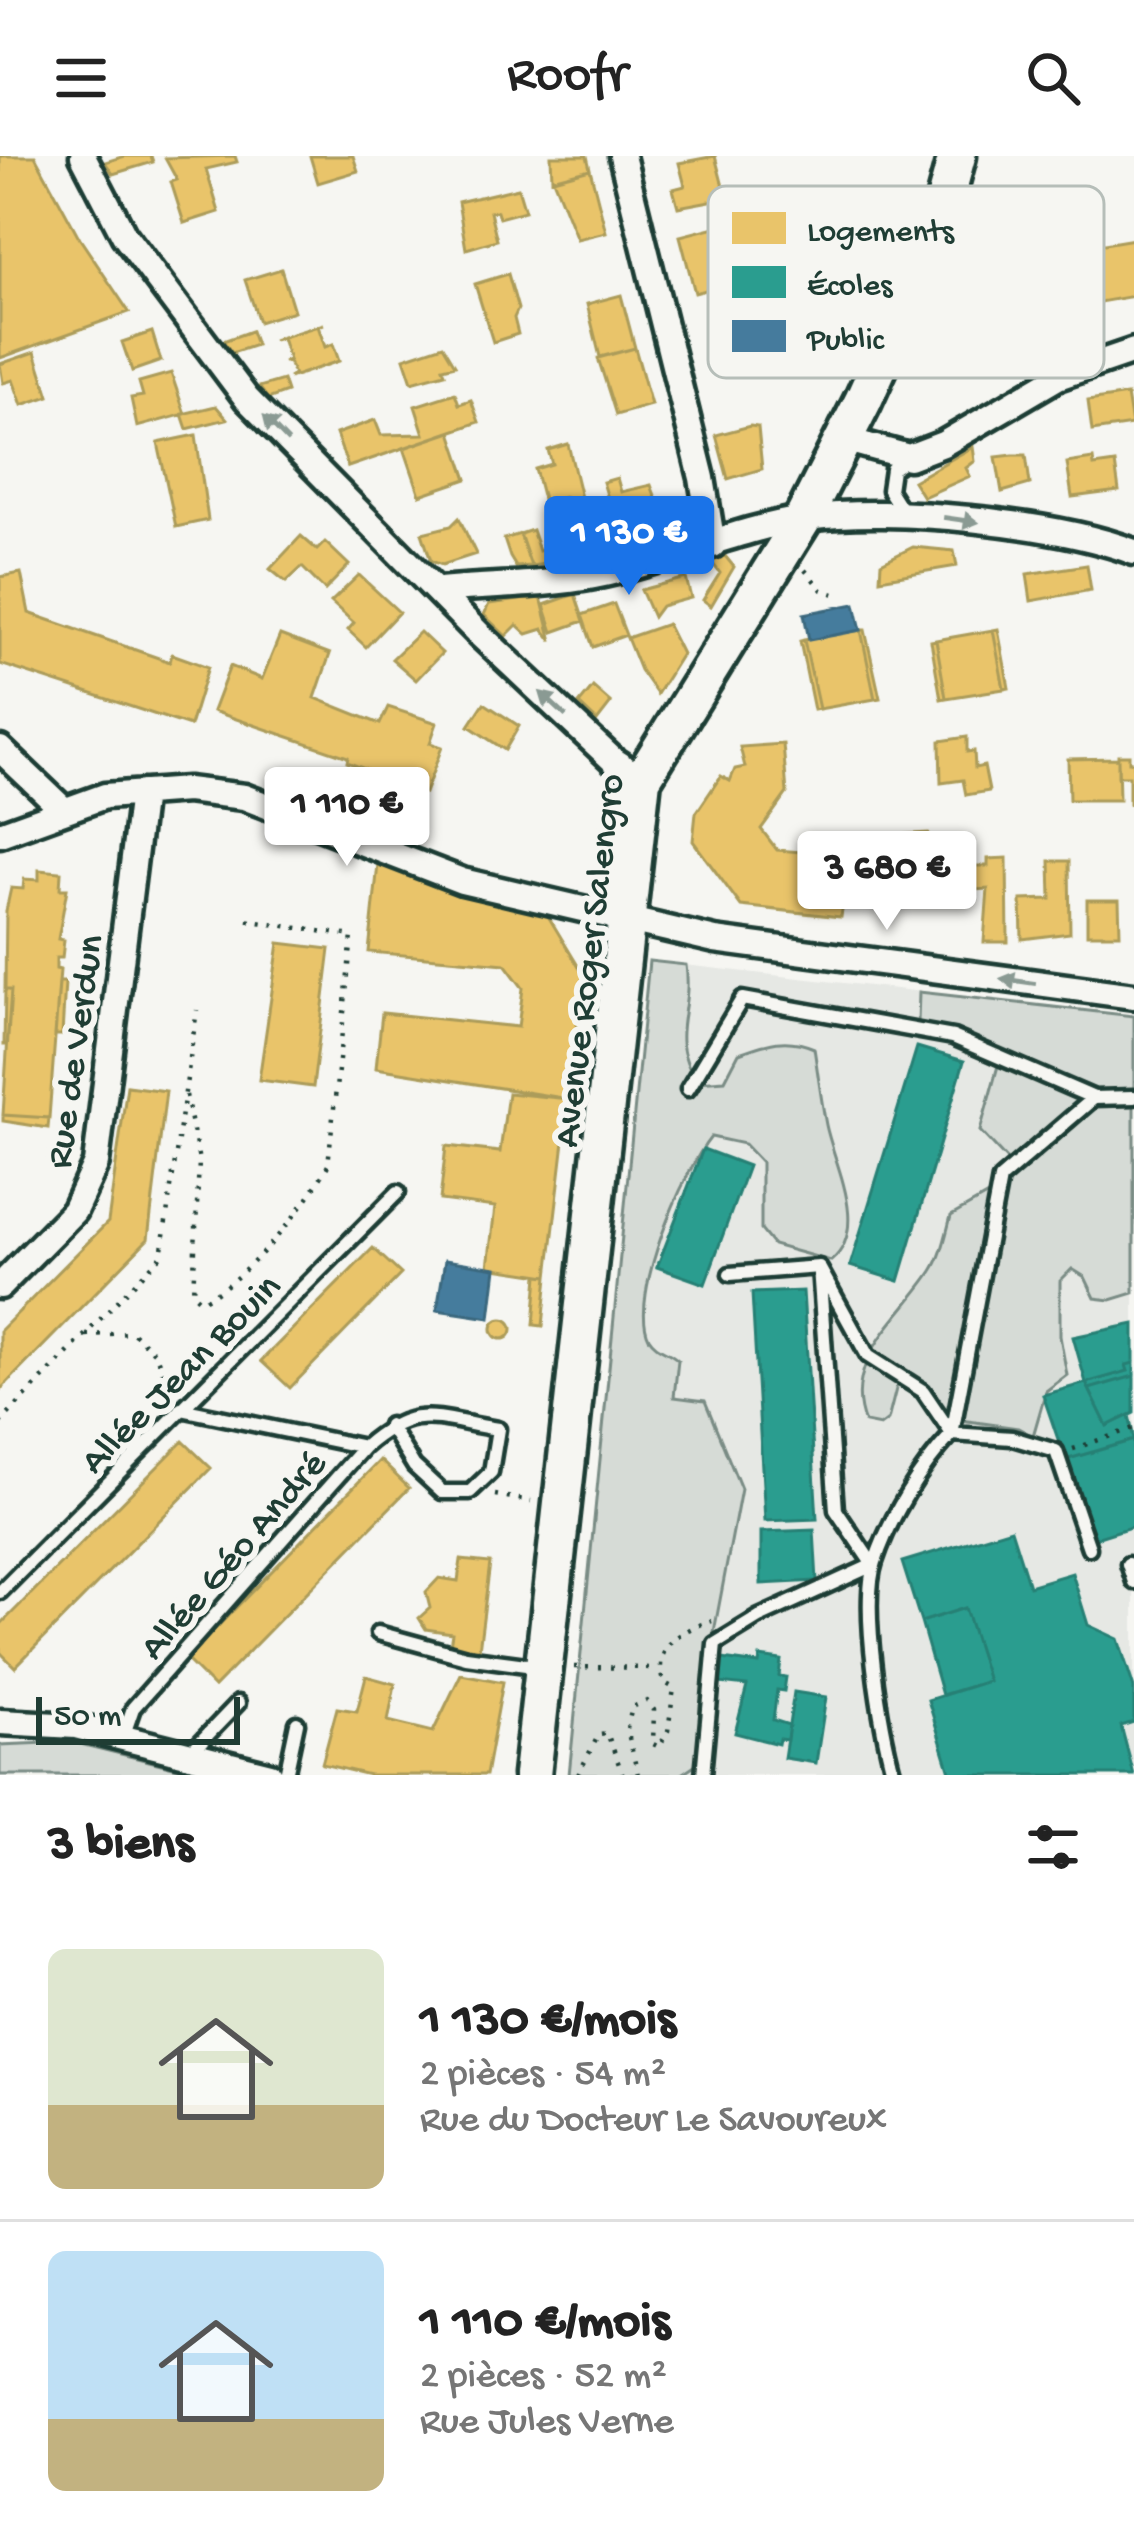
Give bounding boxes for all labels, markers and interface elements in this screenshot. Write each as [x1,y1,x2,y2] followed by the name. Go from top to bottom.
[48,45,114,111] icon: menu
[1020,45,1086,111] icon: search
[507,46,627,110] text: Roofr
[708,186,1104,378] legend
[807,215,955,253] text: Logements
[807,269,893,307] text: Écoles
[806,323,886,361] text: Public
[263,415,291,444] one-way arrow
[518,496,740,598] pin: 1 130 €
[943,511,980,530] one-way arrow
[571,512,687,558] text: 1 130 €
[539,690,568,718] one-way arrow
[236,767,458,869] pin: 1 110 €
[546,772,638,1150] street label: Avenue Roger Salengro
[291,783,403,829] text: 1 110 €
[776,831,998,933] pin: 3 680 €
[824,847,950,893] text: 3 680 €
[39,932,117,1172] street label: Rue de Verdun
[999,971,1036,990] one-way arrow
[73,1266,293,1486] street label: Allée Jean Bouin
[132,1443,339,1672] street label: Allée Géo André
[36,1691,240,1744] scale bar
[54,1699,121,1737] text: 50 m
[1020,1814,1086,1880] icon: filters
[48,1817,194,1877] text: 3 biens
[420,1993,676,2053] text: 1 130 €/mois
[144,1997,288,2141] icon: home
[420,2053,666,2099] text: 2 pièces · 54 m²
[420,2099,887,2145] text: Rue du Docteur Le Savoureux
[420,2295,670,2355] text: 1 110 €/mois
[144,2299,288,2443] icon: home
[420,2355,667,2401] text: 2 pièces · 52 m²
[420,2401,674,2447] text: Rue Jules Verne

